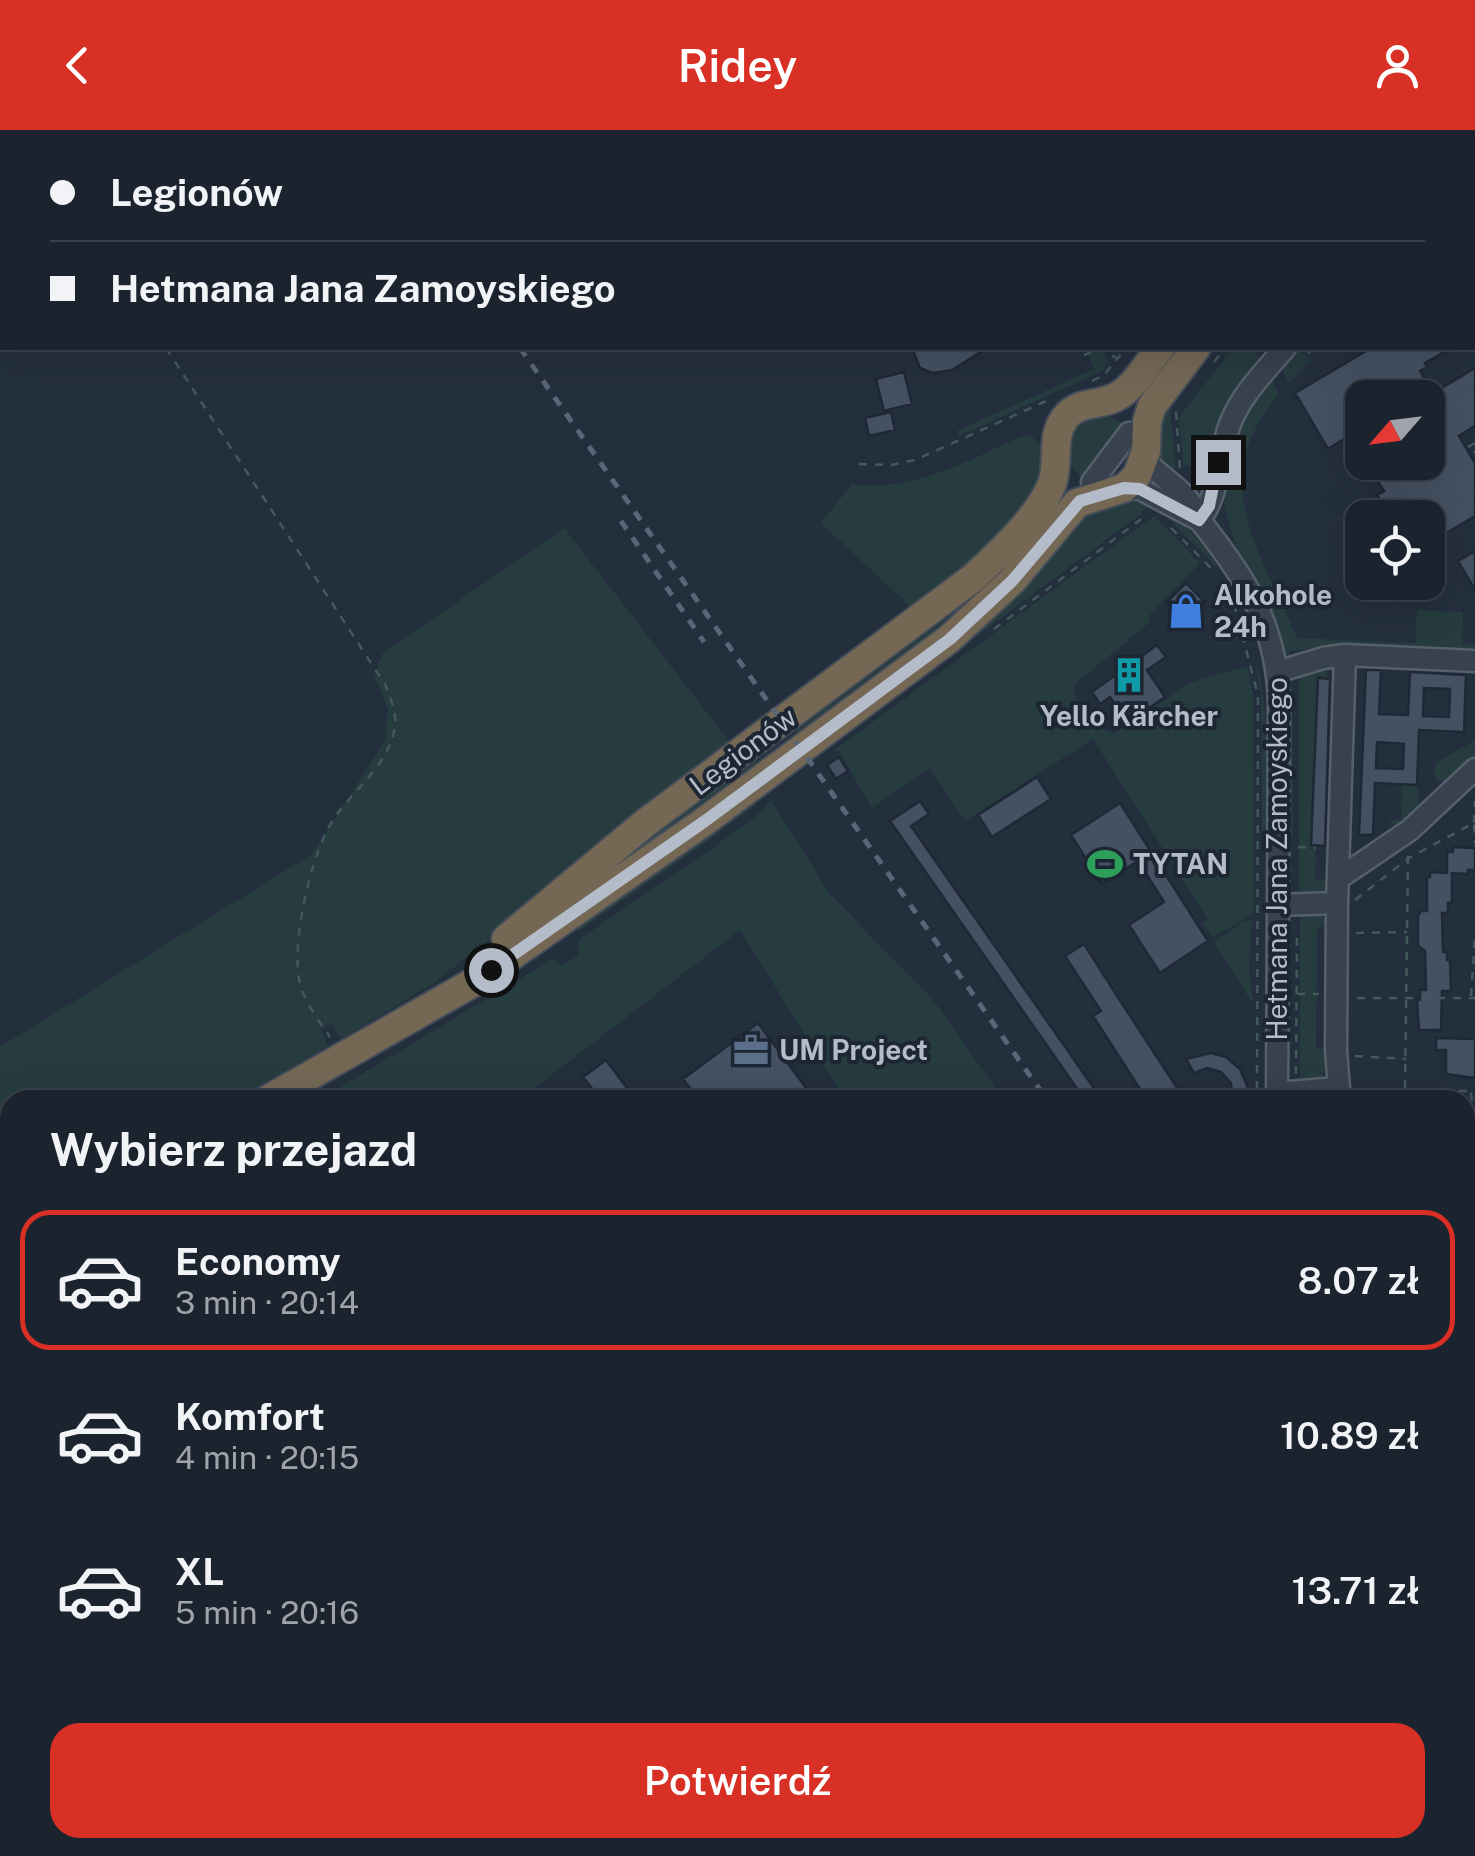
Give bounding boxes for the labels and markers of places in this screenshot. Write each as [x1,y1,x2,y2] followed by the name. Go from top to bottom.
[1214,578,1332,643] place label: Alkohole 24h
[1167,592,1205,630] shop icon: Alkohole 24h
[1110,656,1148,694] building icon: Yello Kärcher
[1040,699,1218,732] place label: Yello Kärcher
[1086,845,1124,883] sports icon: TYTAN
[1133,847,1228,880] place label: TYTAN
[732,1031,770,1069] office icon: UM Project
[779,1033,928,1066] place label: UM Project

